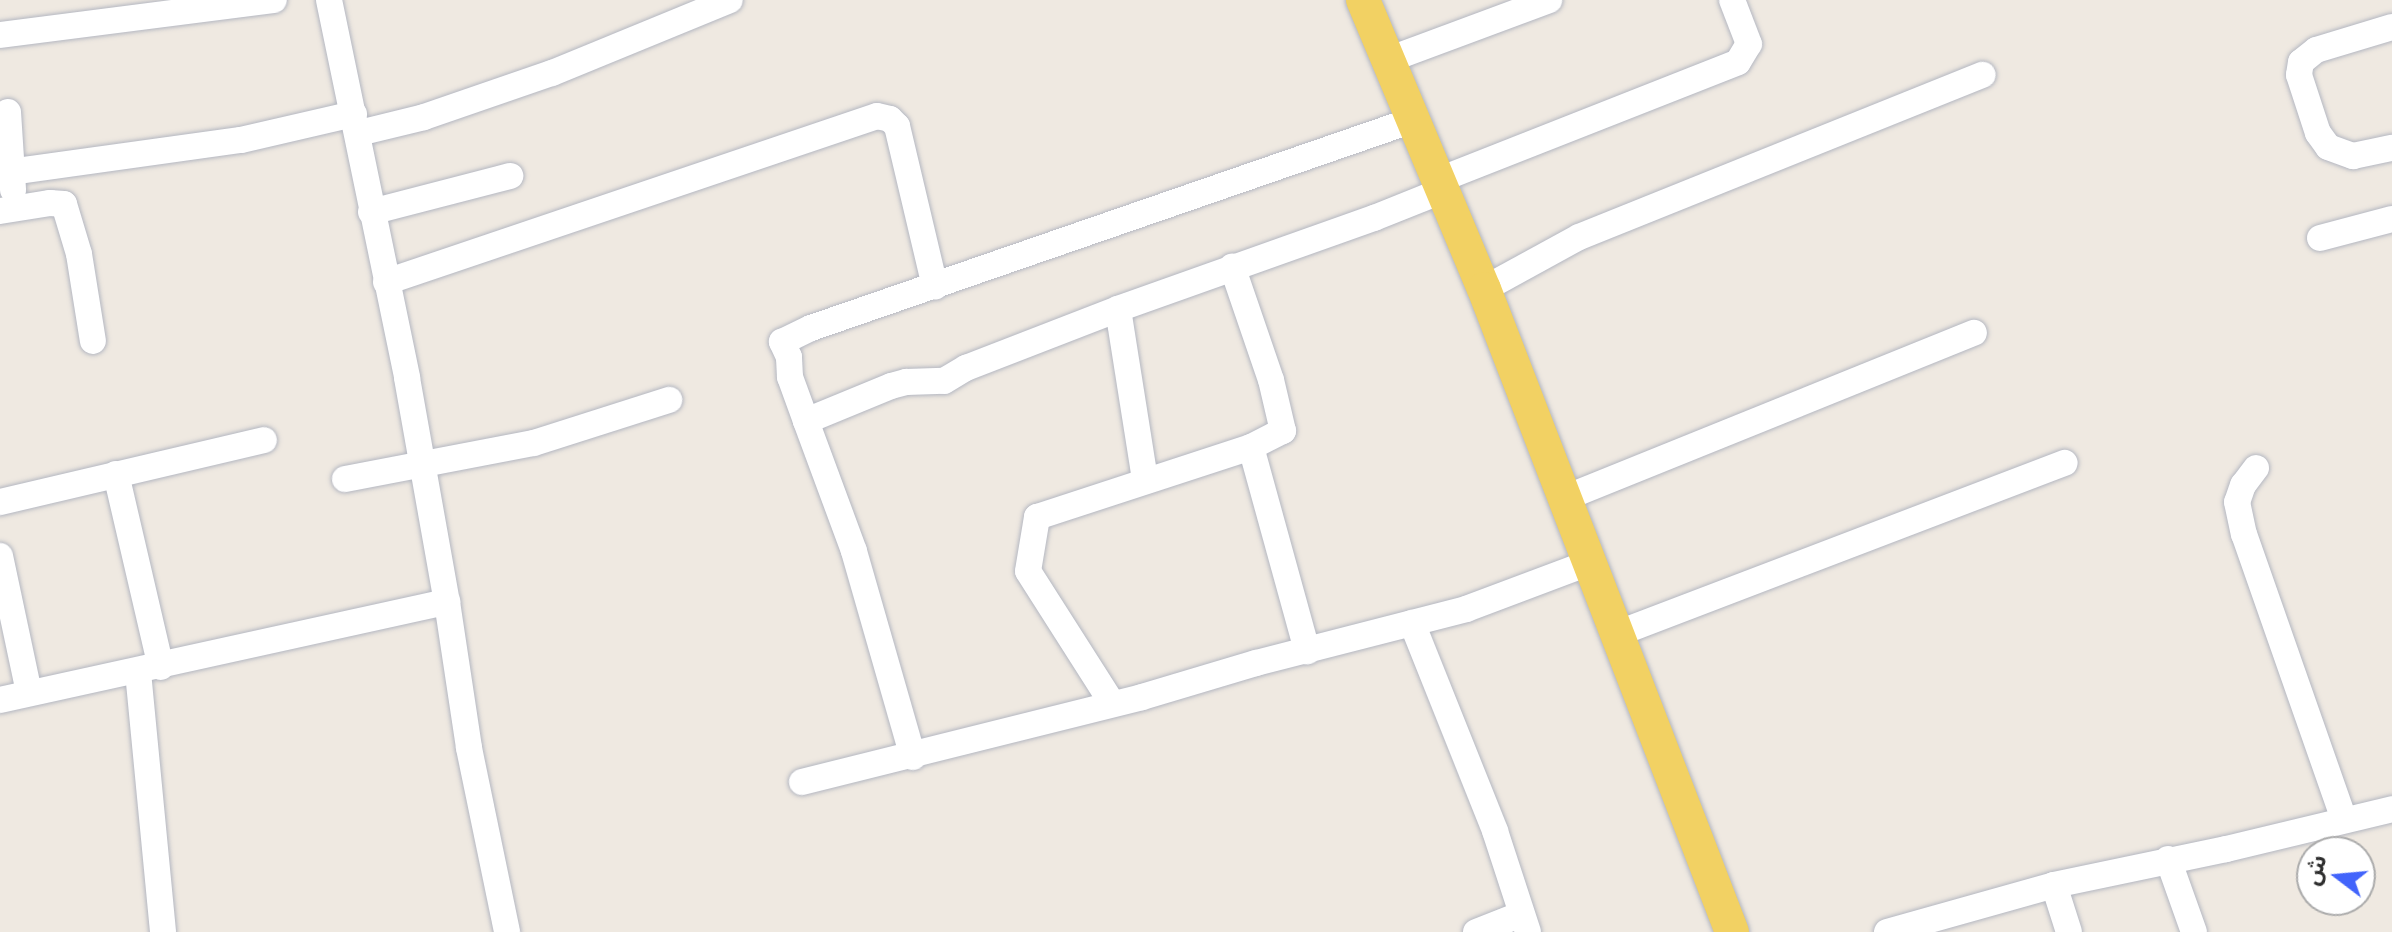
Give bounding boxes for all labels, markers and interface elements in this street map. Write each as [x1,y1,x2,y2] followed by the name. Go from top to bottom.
[2296,836,2376,916] north arrow
[2297,852,2332,888] text: ش

